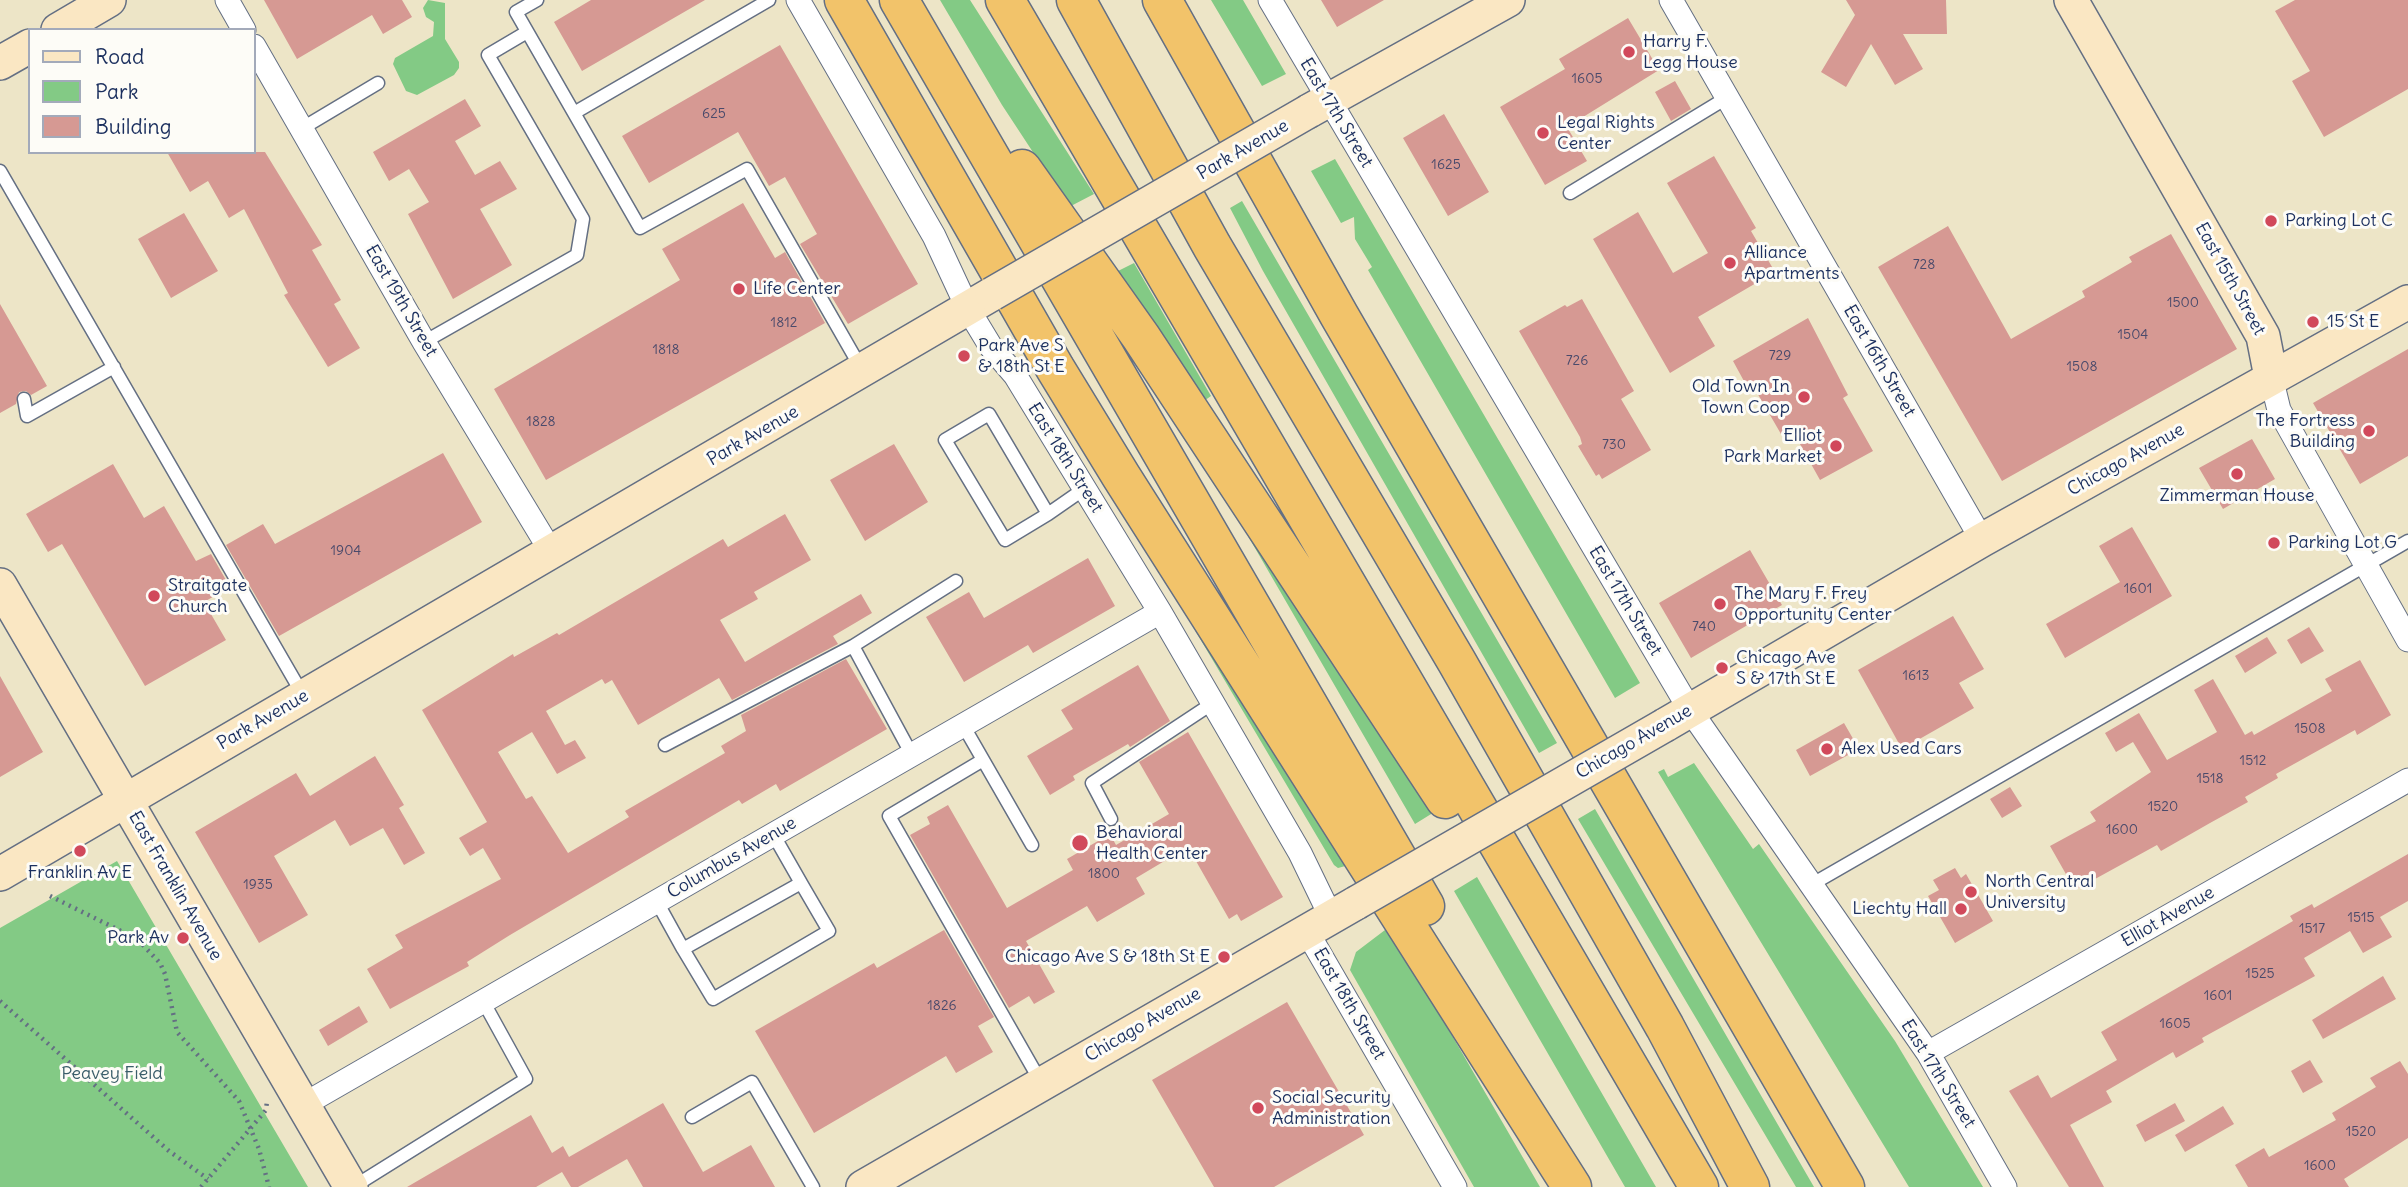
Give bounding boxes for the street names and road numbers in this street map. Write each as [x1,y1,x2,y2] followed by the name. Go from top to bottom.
[1295,54,1377,172] street label: East 17th Street
[1194,115,1292,185] street label: Park Avenue
[2190,219,2270,339] street label: East 15th Street
[360,241,442,361] street label: East 19th Street
[1838,301,1920,421] street label: East 16th Street
[1023,399,1107,517] street label: East 18th Street
[704,401,802,471] street label: Park Avenue
[2064,419,2188,501] street label: Chicago Avenue
[1584,542,1666,660] street label: East 17th Street
[214,685,312,755] street label: Park Avenue
[1572,700,1696,784] street label: Chicago Avenue
[123,808,227,964] street label: East Franklin Avenue
[664,812,800,904] street label: Columbus Avenue
[2118,882,2218,952] street label: Elliot Avenue
[1308,944,1390,1064] street label: East 18th Street
[1081,983,1205,1067] street label: Chicago Avenue
[1896,1016,1980,1132] street label: East 17th Street

